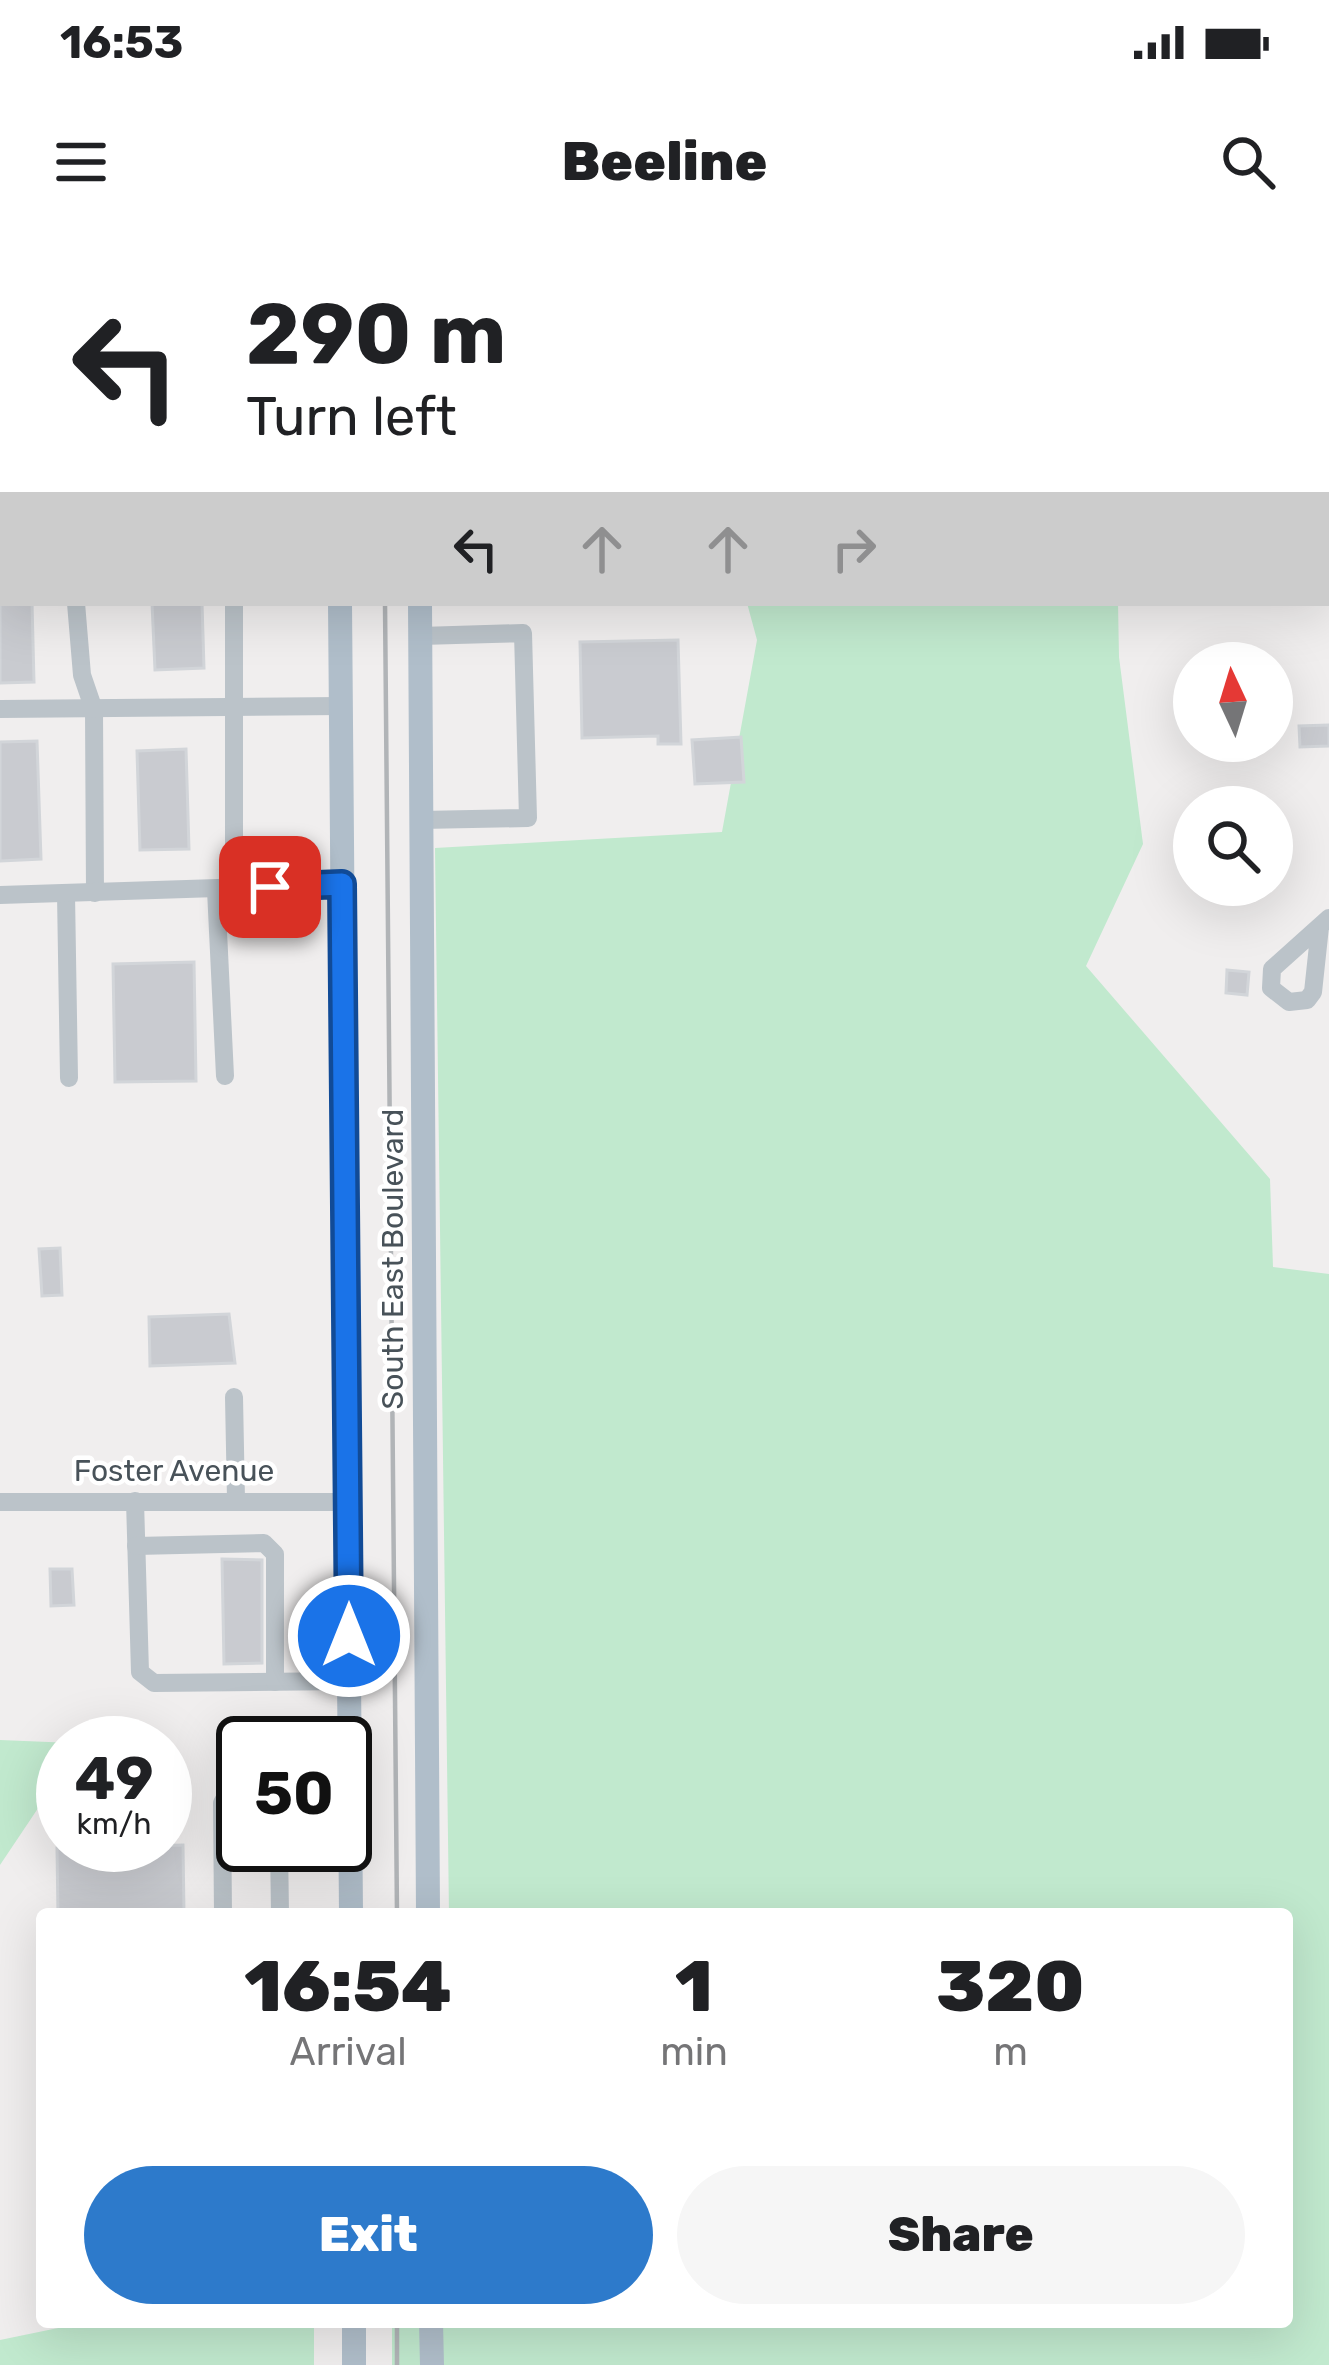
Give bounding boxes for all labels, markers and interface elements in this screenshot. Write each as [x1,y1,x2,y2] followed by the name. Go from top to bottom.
[60,16,184,69] text: 16:53
[48,129,114,195] icon: menu
[1215,129,1281,195] icon: search
[562,130,767,194] text: Beeline
[246,284,506,384] text: 290 m
[48,288,204,444] icon: left
[246,385,457,449] text: Turn left
[443,516,509,582] icon: left
[569,516,635,582] icon: ahead
[695,516,761,582] icon: ahead
[821,516,887,582] icon: right
[1173,642,1293,762] north arrow
[1173,642,1293,906] map controls
[1173,786,1293,906] button: search
[219,836,321,938] pin
[237,854,303,920] icon: arrive
[375,1109,411,1409] street label: South East Boulevard
[74,1453,274,1489] street label: Foster Avenue
[286,1573,412,1699] position arrow
[216,1716,372,1872] speed limit sign: 50
[74,1743,154,1814] text: 49
[77,1806,151,1842] text: km/h
[244,1944,452,2029] text: 16:54
[675,1944,713,2029] text: 1
[936,1944,1085,2029] text: 320
[290,2029,407,2075] text: Arrival
[660,2029,728,2075] text: min
[993,2029,1028,2075] text: m
[84,2166,653,2304] button: Exit
[677,2166,1245,2304] button: Share

